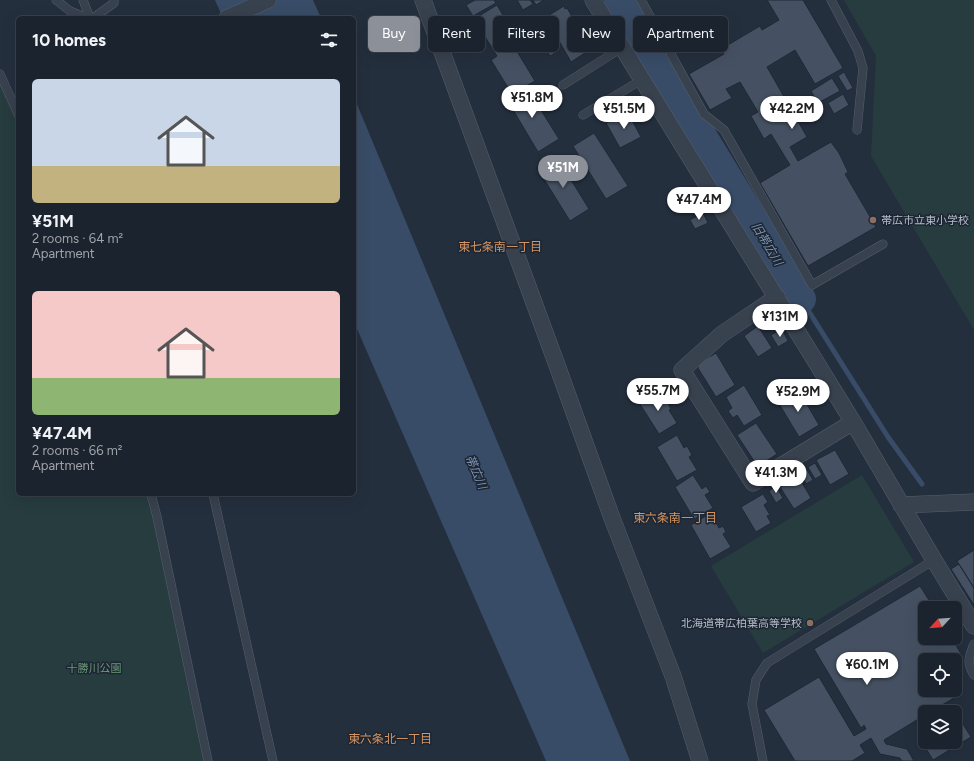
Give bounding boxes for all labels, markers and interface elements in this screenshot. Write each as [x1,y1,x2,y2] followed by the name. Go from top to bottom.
[368,16,420,52] chip: Buy
[428,16,485,52] chip: Rent
[493,16,559,52] chip: Filters
[567,16,625,52] chip: New
[633,16,728,52] chip: Apartment
[318,29,340,51] icon: filters
[32,30,106,50] text: 10 homes
[499,85,565,119] pin: ¥51.8M
[510,90,554,105] text: ¥51.8M
[591,96,657,130] pin: ¥51.5M
[759,96,825,130] pin: ¥42.2M
[603,101,645,116] text: ¥51.5M
[769,101,815,116] text: ¥42.2M
[150,105,222,177] icon: home
[539,155,587,189] pin: ¥51M
[547,160,579,175] text: ¥51M
[666,187,732,221] pin: ¥47.4M
[676,192,722,207] text: ¥47.4M
[32,211,74,231] text: ¥51M
[881,214,969,227] place label: 帯広市立東小学校
[868,215,878,225] marker: 帯広市立東小学校
[749,220,786,270] water label: 旧帯広川
[32,231,123,246] text: 2 rooms · 64 m²
[458,240,542,254] district label: 東七条南一丁目
[32,246,95,261] text: Apartment
[752,304,808,338] pin: ¥131M
[761,309,799,324] text: ¥131M
[150,317,222,389] icon: home
[625,378,691,412] pin: ¥55.7M
[765,379,831,413] pin: ¥52.9M
[636,383,680,398] text: ¥55.7M
[776,384,820,399] text: ¥52.9M
[32,423,92,443] text: ¥47.4M
[32,443,122,458] text: 2 rooms · 66 m²
[463,453,490,493] water label: 帯広川
[32,458,95,473] text: Apartment
[743,460,809,494] pin: ¥41.3M
[754,465,798,480] text: ¥41.3M
[633,511,717,525] district label: 東六条南一丁目
[918,601,962,645] north arrow
[918,601,962,749] map controls
[681,617,802,630] place label: 北海道帯広柏葉高等学校
[805,618,815,628] marker: 北海道帯広柏葉高等学校
[834,652,900,686] pin: ¥60.1M
[918,653,962,697] button: locate
[845,657,889,672] text: ¥60.1M
[67,662,122,675] park label: 十勝川公園
[918,705,962,749] button: layers
[348,732,432,746] district label: 東六条北一丁目

